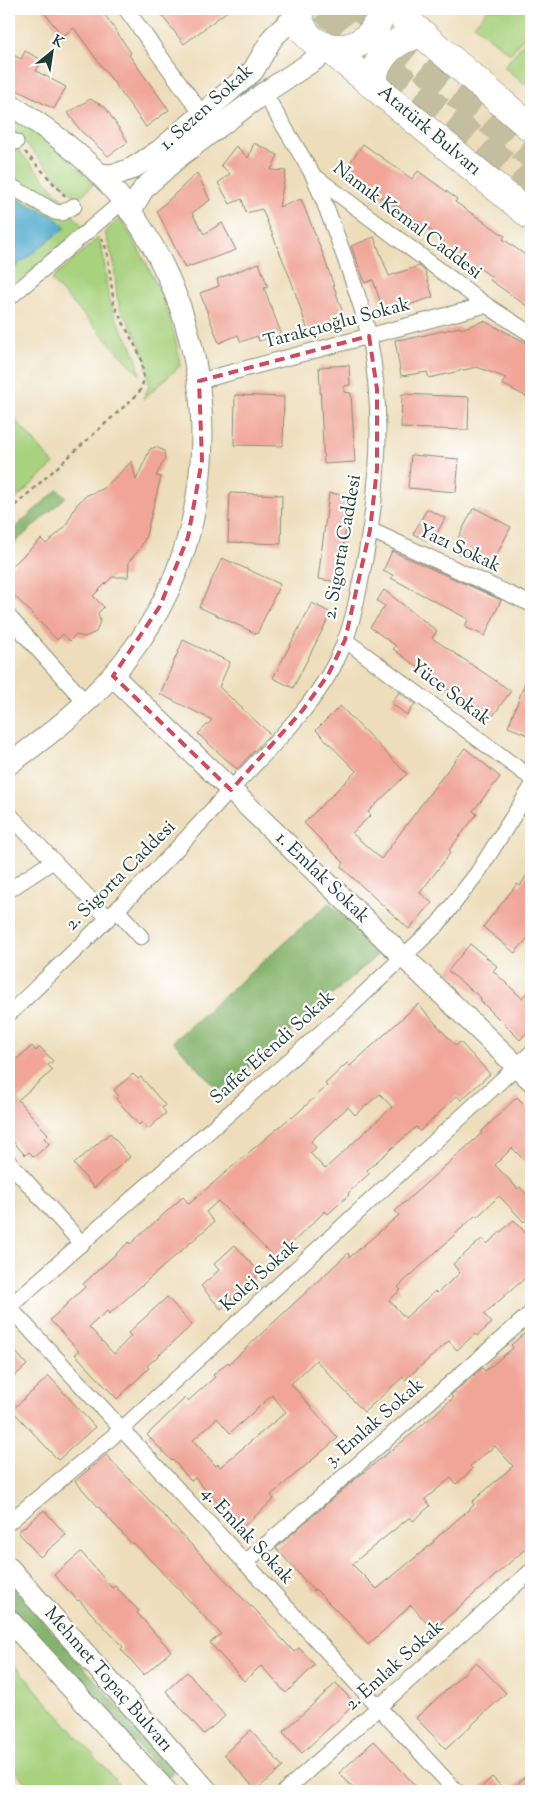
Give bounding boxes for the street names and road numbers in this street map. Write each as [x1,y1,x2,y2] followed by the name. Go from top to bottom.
[154,58,260,157] street label: 1. Sezen Sokak
[371,79,487,183] street label: Atatürk Bulvarı
[326,156,488,286] street label: Namık Kemal Caddesi
[261,291,414,357] street label: Tarakçıoğlu Sokak
[317,472,369,622] street label: 2. Sigorta Caddesi
[413,518,505,580] street label: Yazı Sokak
[404,653,497,733] street label: Yüce Sokak
[60,815,182,937] street label: 2. Sigorta Caddesi
[269,826,376,931] street label: 1. Emlak Sokak
[205,984,342,1111] street label: Saffet Efendi Sokak
[215,1233,306,1319] street label: Kolej Sokak
[320,1372,431,1474] street label: 3. Emlak Sokak
[194,1481,300,1591] street label: 4. Emlak Sokak
[37,1602,179,1758] street label: Mehmet Topaç Bulvarı
[340,1614,451,1718] street label: 2. Emlak Sokak

